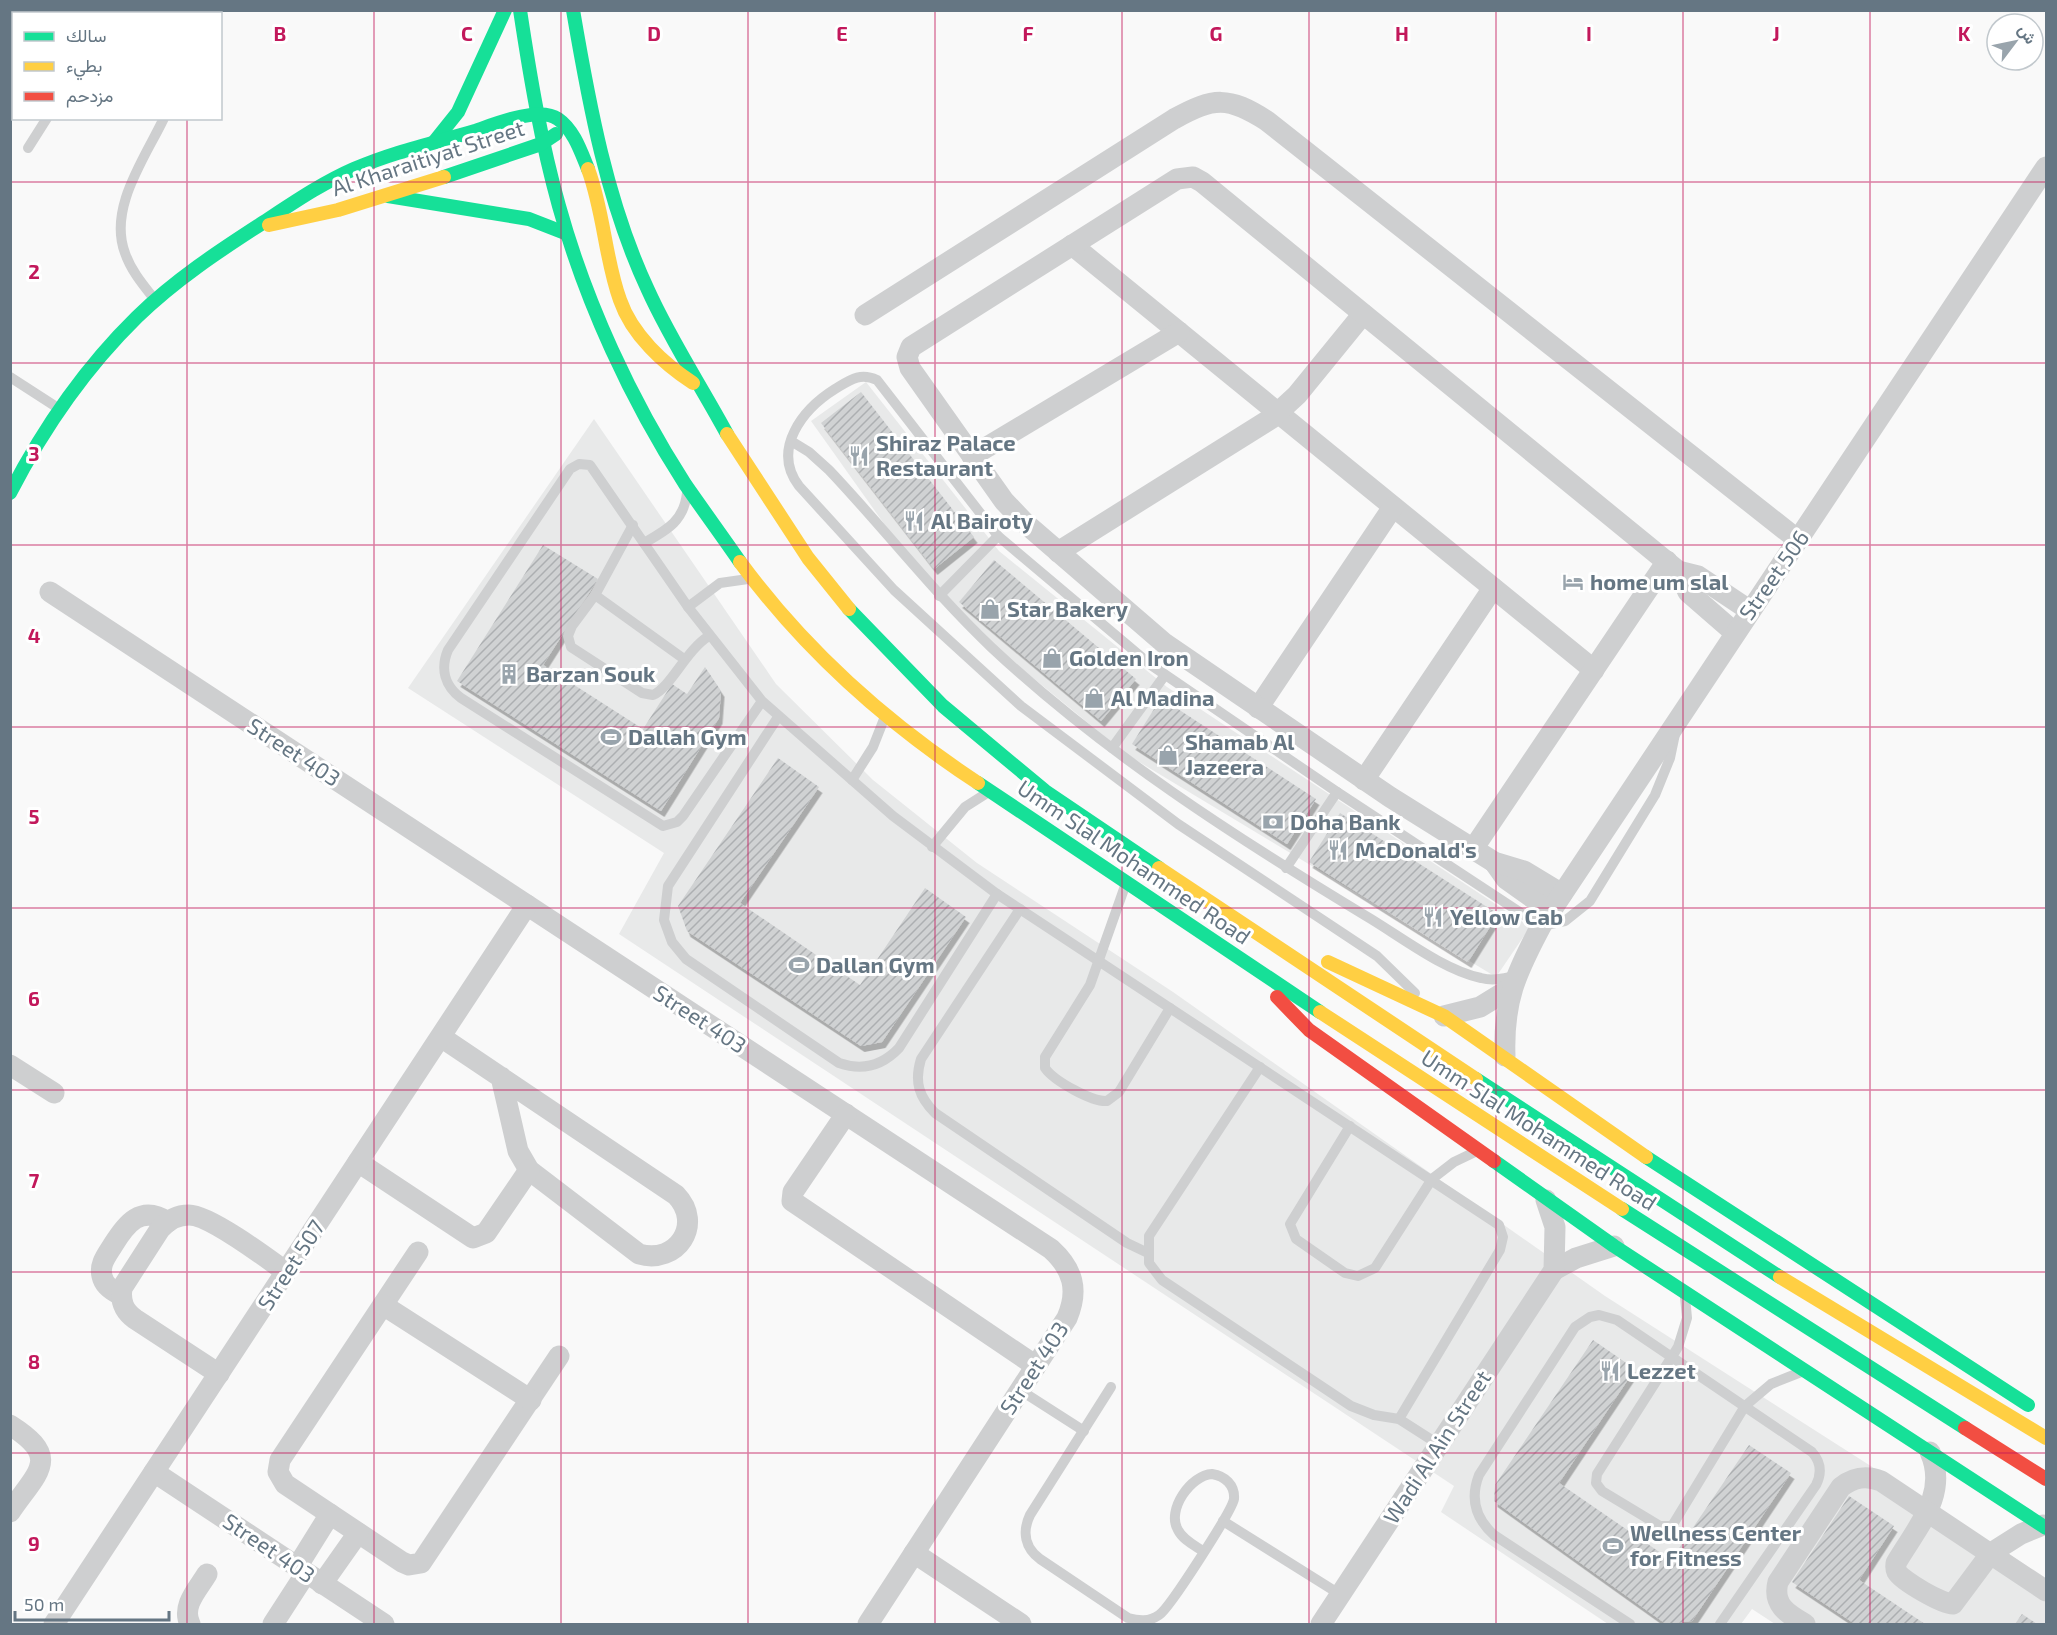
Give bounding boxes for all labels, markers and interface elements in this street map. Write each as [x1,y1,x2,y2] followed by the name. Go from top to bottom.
[12,12,222,120] legend
[1985,12,2045,72] north arrow
[274,21,286,45] text: B
[461,21,473,45] text: C
[647,21,661,45] text: D
[836,21,848,45] text: E
[1022,21,1034,45] text: F
[1210,21,1222,45] text: G
[1395,21,1409,45] text: H
[1586,21,1592,45] text: I
[1772,21,1780,45] text: J
[1958,21,1971,45] text: K
[2014,21,2041,48] text: ش
[66,24,106,46] text: سالك
[66,54,102,81] text: بطيء
[66,84,113,108] text: مزدحم
[328,114,527,200] street label: Al Kharaitiyat Street
[28,259,40,283] text: 2
[876,429,1016,480] place label: Shiraz Palace Restaurant
[28,441,40,465] text: 3
[847,444,871,468] restaurant icon: Shiraz Palace Restaurant
[931,507,1034,534] place label: Al Bairoty
[902,509,926,533] restaurant icon: Al Bairoty
[1733,525,1814,624] street label: Street 506
[1590,568,1729,594] place label: home um slal
[1561,570,1585,594] hotel icon: home um slal
[1007,595,1128,622] place label: Star Bakery
[978,597,1002,621] shop icon: Star Bakery
[28,623,41,647] text: 4
[1069,644,1189,670] place label: Golden Iron
[1040,646,1064,670] shop icon: Golden Iron
[526,660,656,686] place label: Barzan Souk
[497,662,521,686] building icon: Barzan Souk
[1111,684,1215,710] place label: Al Madina
[1082,686,1106,710] shop icon: Al Madina
[243,712,346,791] street label: Street 403
[628,723,747,750] place label: Dallah Gym
[599,725,623,749] sports icon: Dallah Gym
[1185,728,1295,779] place label: Shamab Al Jazeera
[1156,743,1180,767] shop icon: Shamab Al Jazeera
[1013,773,1256,949] street label: Umm Slal Mohammed Road
[28,804,40,828] text: 5
[1290,808,1401,834] place label: Doha Bank
[1261,810,1285,834] bank icon: Doha Bank
[1355,836,1477,862] place label: McDonald's
[1326,838,1350,862] restaurant icon: McDonald's
[1450,903,1563,929] place label: Yellow Cab
[1421,905,1445,929] restaurant icon: Yellow Cab
[816,951,935,978] place label: Dallan Gym
[787,953,811,977] sports icon: Dallan Gym
[649,979,752,1058] street label: Street 403
[28,986,40,1010] text: 6
[1417,1043,1662,1215] street label: Umm Slal Mohammed Road
[29,1168,40,1192] text: 7
[251,1214,329,1314] street label: Street 507
[994,1316,1073,1419] street label: Street 403
[28,1349,40,1373] text: 8
[1627,1357,1696,1383] place label: Lezzet
[1598,1359,1622,1383] restaurant icon: Lezzet
[1377,1365,1495,1528] street label: Wadi Al Ain Street
[219,1507,320,1587] street label: Street 403
[1630,1519,1802,1570] place label: Wellness Center for Fitness
[28,1531,40,1555] text: 9
[1601,1534,1625,1558] sports icon: Wellness Center for Fitness
[15,1584,170,1622] scale bar
[24,1593,64,1615] text: 50 m

